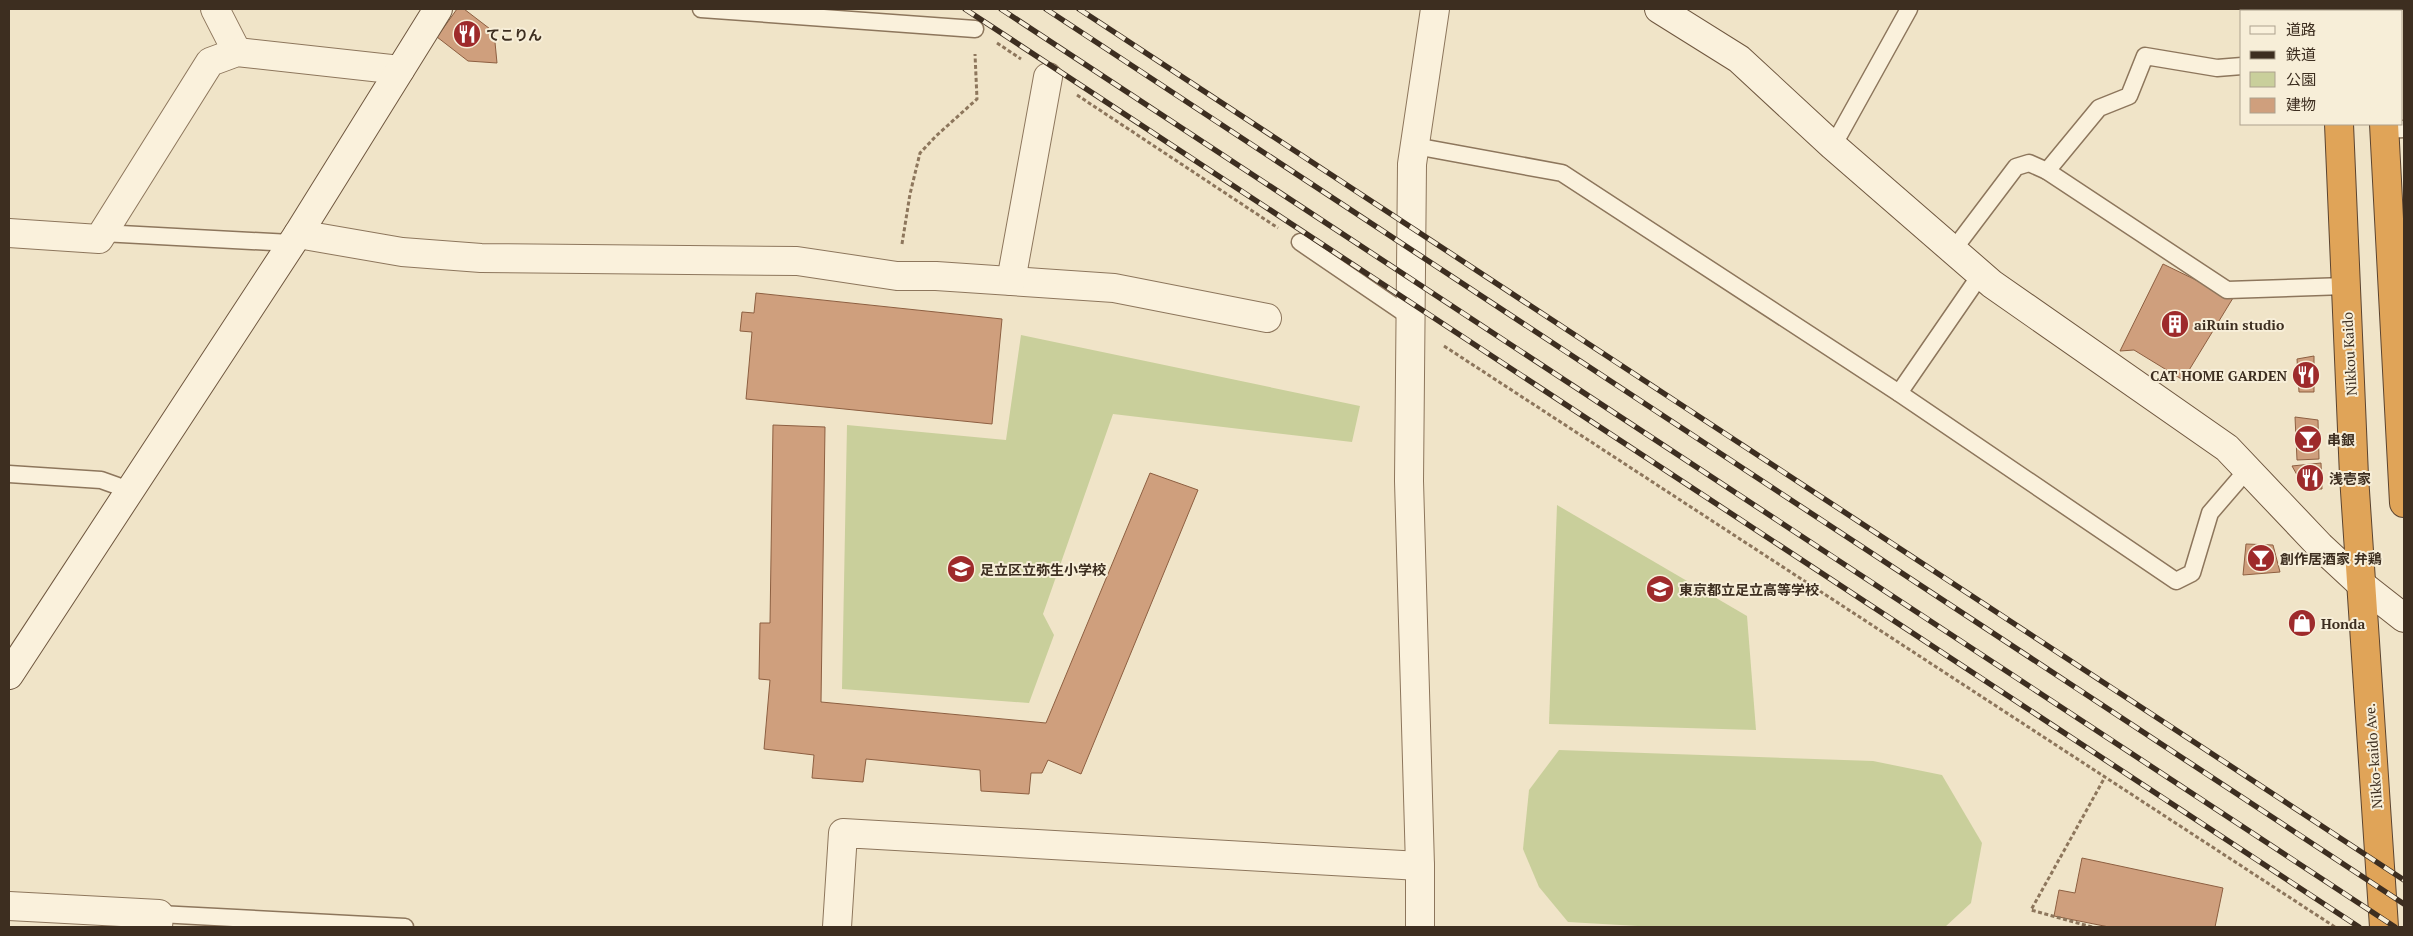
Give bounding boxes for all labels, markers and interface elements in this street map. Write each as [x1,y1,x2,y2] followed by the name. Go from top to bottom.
[2240,10,2403,125] legend
[452,19,482,49] restaurant icon: てこりん
[2286,19,2316,39] text: 道路
[486,25,542,44] place label: てこりん
[2286,44,2316,64] text: 鉄道
[2286,69,2316,89] text: 公園
[2286,94,2316,114] text: 建物
[2160,309,2190,339] building icon: aiRuin studio
[2337,311,2361,396] street label: Nikkou Kaido
[2194,315,2284,334] place label: aiRuin studio
[2291,360,2321,390] restaurant icon: CAT HOME GARDEN
[2150,366,2287,385] place label: CAT HOME GARDEN
[2293,424,2323,454] bar icon: 串銀
[2327,430,2355,449] place label: 串銀
[2295,463,2325,493] restaurant icon: 浅壱家
[2329,469,2371,488] place label: 浅壱家
[2246,543,2276,573] bar icon: 創作居酒家 弁鶏
[2280,549,2382,568] place label: 創作居酒家 弁鶏
[946,554,976,584] school or university icon: 足立区立弥生小学校
[980,560,1106,579] place label: 足立区立弥生小学校
[1645,574,1675,604] school or university icon: 東京都立足立高等学校
[1679,580,1819,599] place label: 東京都立足立高等学校
[2287,608,2317,638] shop icon: Honda
[2321,614,2365,633] place label: Honda
[2360,702,2386,810] street label: Nikko-kaido Ave.

